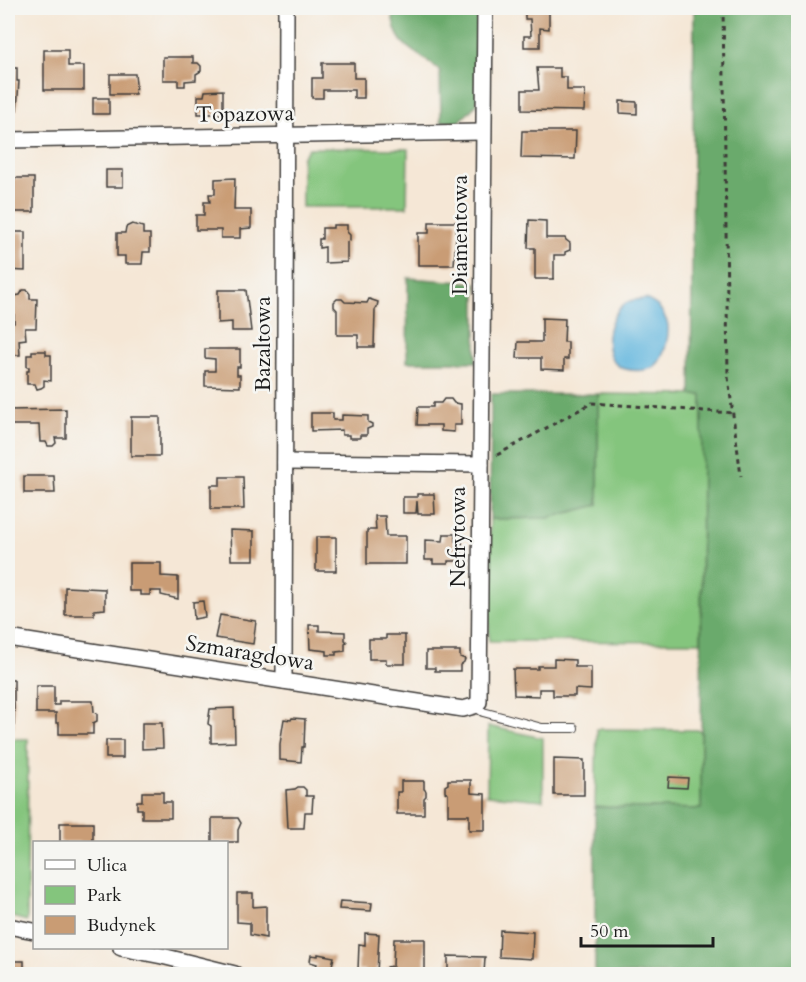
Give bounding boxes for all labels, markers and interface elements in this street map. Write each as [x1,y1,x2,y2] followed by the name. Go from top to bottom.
[196,98,295,130] street label: Topazowa
[445,174,475,295] street label: Diamentowa
[248,296,278,392] street label: Bazaltowa
[443,486,473,588] street label: Nefrytowa
[184,628,317,678] street label: Szmaragdowa
[33,841,228,949] legend
[87,853,128,878] text: Ulica
[87,883,122,908] text: Park
[581,910,713,948] scale bar
[87,913,157,938] text: Budynek
[590,919,629,944] text: 50 m

